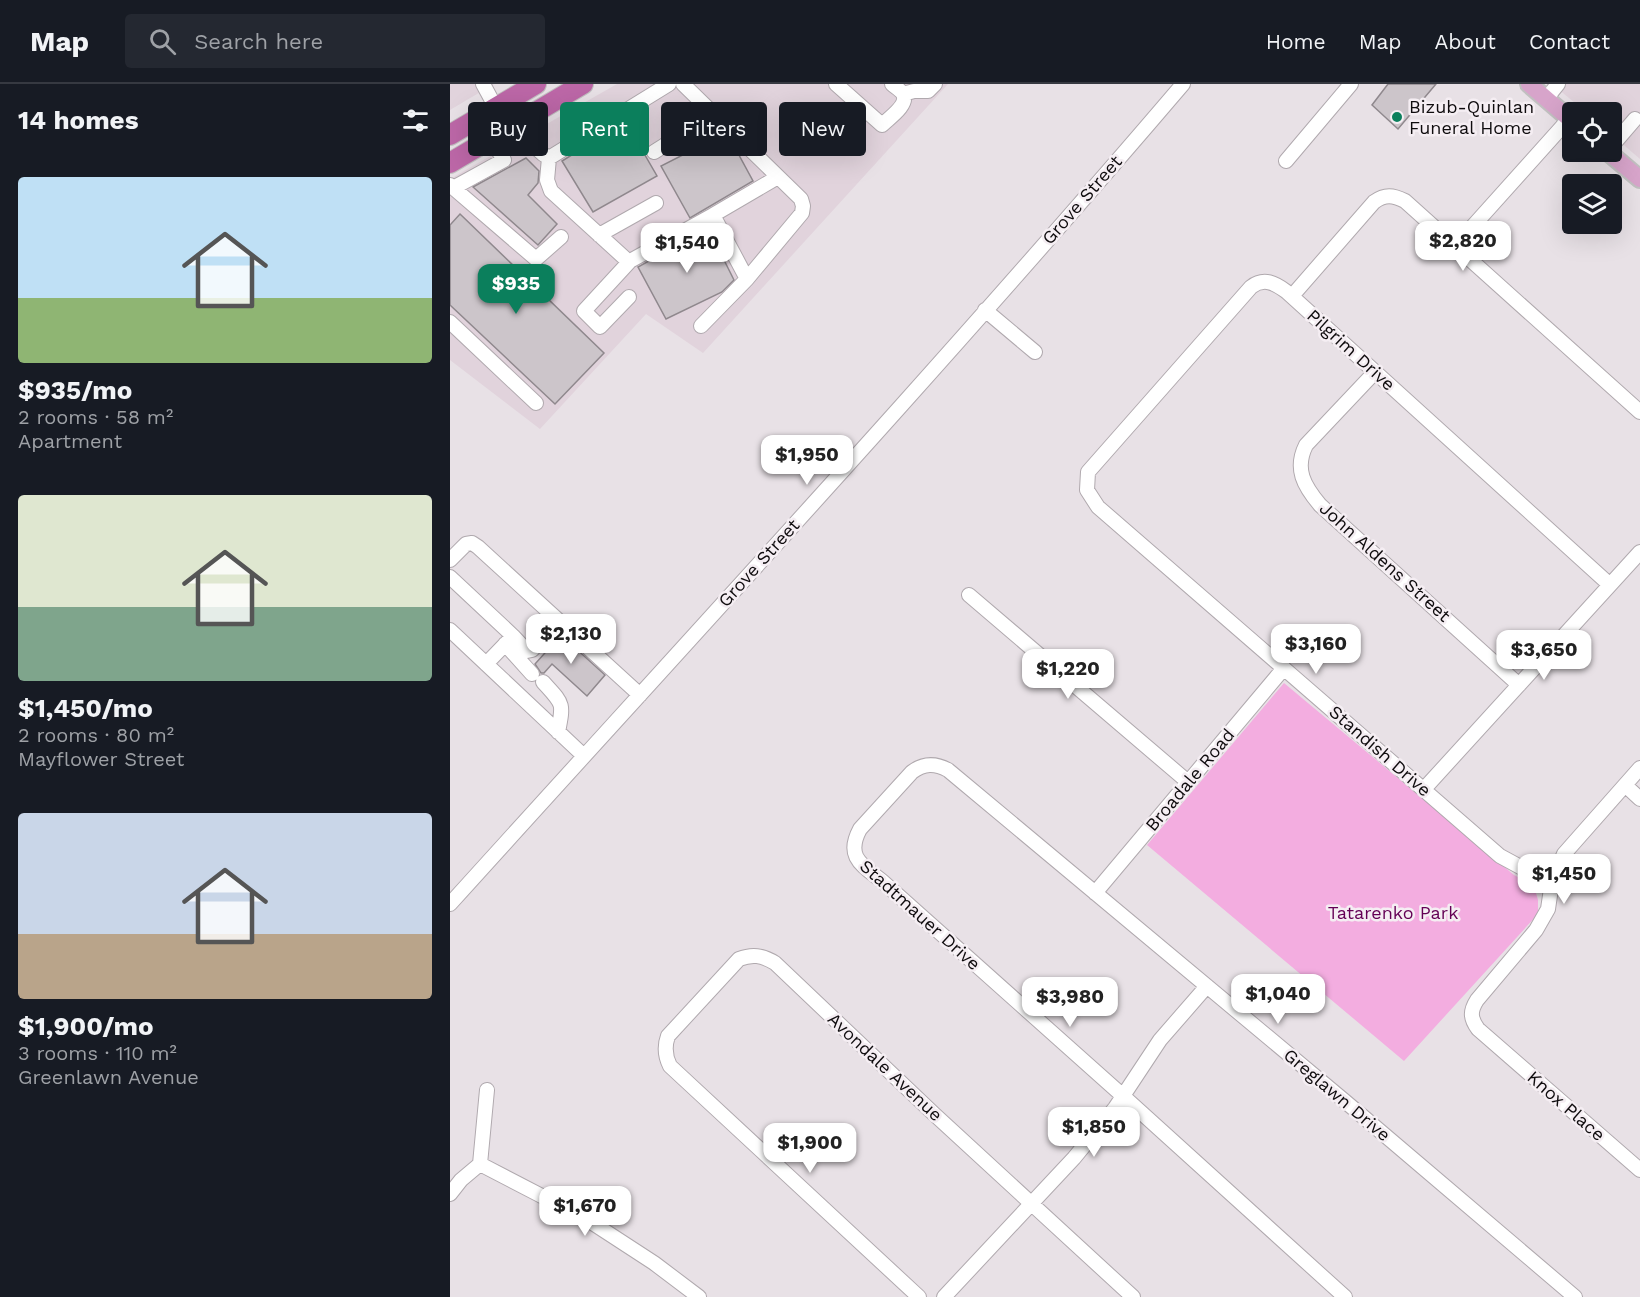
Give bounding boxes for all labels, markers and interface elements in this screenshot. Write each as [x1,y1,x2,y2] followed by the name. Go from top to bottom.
[125,14,545,68] search box
[30,25,89,58] text: Map
[146,25,179,58] icon: search
[194,29,323,54] text: Search here
[1266,29,1326,54] text: Home
[1359,29,1402,54] text: Map
[1435,29,1496,54] text: About
[1529,29,1610,54] text: Contact
[1409,96,1534,138] place label: Bizub-Quinlan Funeral Home
[468,102,548,156] chip: Buy
[560,102,649,156] chip: Rent
[661,102,767,156] chip: Filters
[779,102,866,156] chip: New
[1562,102,1622,234] map controls
[1562,102,1622,162] button: locate
[399,104,432,137] icon: filters
[18,105,139,135] text: 14 homes
[1390,110,1404,124] marker: Bizub-Quinlan Funeral Home
[1037,151,1126,248] street label: Grove Street
[1562,174,1622,234] button: layers
[171,216,279,324] icon: home
[1414,221,1512,272] pin: $2,820
[638,223,736,274] pin: $1,540
[1429,228,1497,252] text: $2,820
[655,230,719,254] text: $1,540
[480,264,552,315] pin: $935
[492,271,540,295] text: $935
[1303,305,1400,395] street label: Pilgrim Drive
[18,375,132,405] text: $935/mo
[18,405,173,429] text: 2 rooms · 58 m²
[18,429,122,453] text: Apartment
[758,435,856,486] pin: $1,950
[775,442,839,466] text: $1,950
[1316,497,1455,626] street label: John Aldens Street
[714,514,804,611] street label: Grove Street
[171,534,279,642] icon: home
[522,614,620,665] pin: $2,130
[540,621,602,645] text: $2,130
[1267,624,1365,675] pin: $3,160
[1495,630,1593,681] pin: $3,650
[1285,631,1347,655] text: $3,160
[1510,637,1578,661] text: $3,650
[1019,649,1117,700] pin: $1,220
[1036,656,1100,680] text: $1,220
[18,693,153,723] text: $1,450/mo
[1325,701,1436,801] street label: Standish Drive
[18,723,174,747] text: 2 rooms · 80 m²
[1141,724,1239,835] street label: Broadale Road
[18,747,184,771] text: Mayflower Street
[171,852,279,960] icon: home
[1515,854,1613,905] pin: $1,450
[856,855,985,974] street label: Stadtmauer Drive
[1532,861,1596,885] text: $1,450
[1328,902,1458,923] park label: Tatarenko Park
[1229,974,1327,1025] pin: $1,040
[1021,977,1119,1028] pin: $3,980
[1245,981,1311,1005] text: $1,040
[1036,984,1104,1008] text: $3,980
[824,1008,947,1125] street label: Avondale Avenue
[18,1011,154,1041] text: $1,900/mo
[18,1041,177,1065] text: 3 rooms · 110 m²
[1280,1044,1395,1145] street label: Greglawn Drive
[18,1065,199,1089] text: Greenlawn Avenue
[1523,1066,1609,1145] street label: Knox Place
[1045,1107,1143,1158] pin: $1,850
[1062,1114,1126,1138] text: $1,850
[761,1123,859,1174] pin: $1,900
[777,1130,843,1154] text: $1,900
[536,1186,634,1237] pin: $1,670
[553,1193,617,1217] text: $1,670

